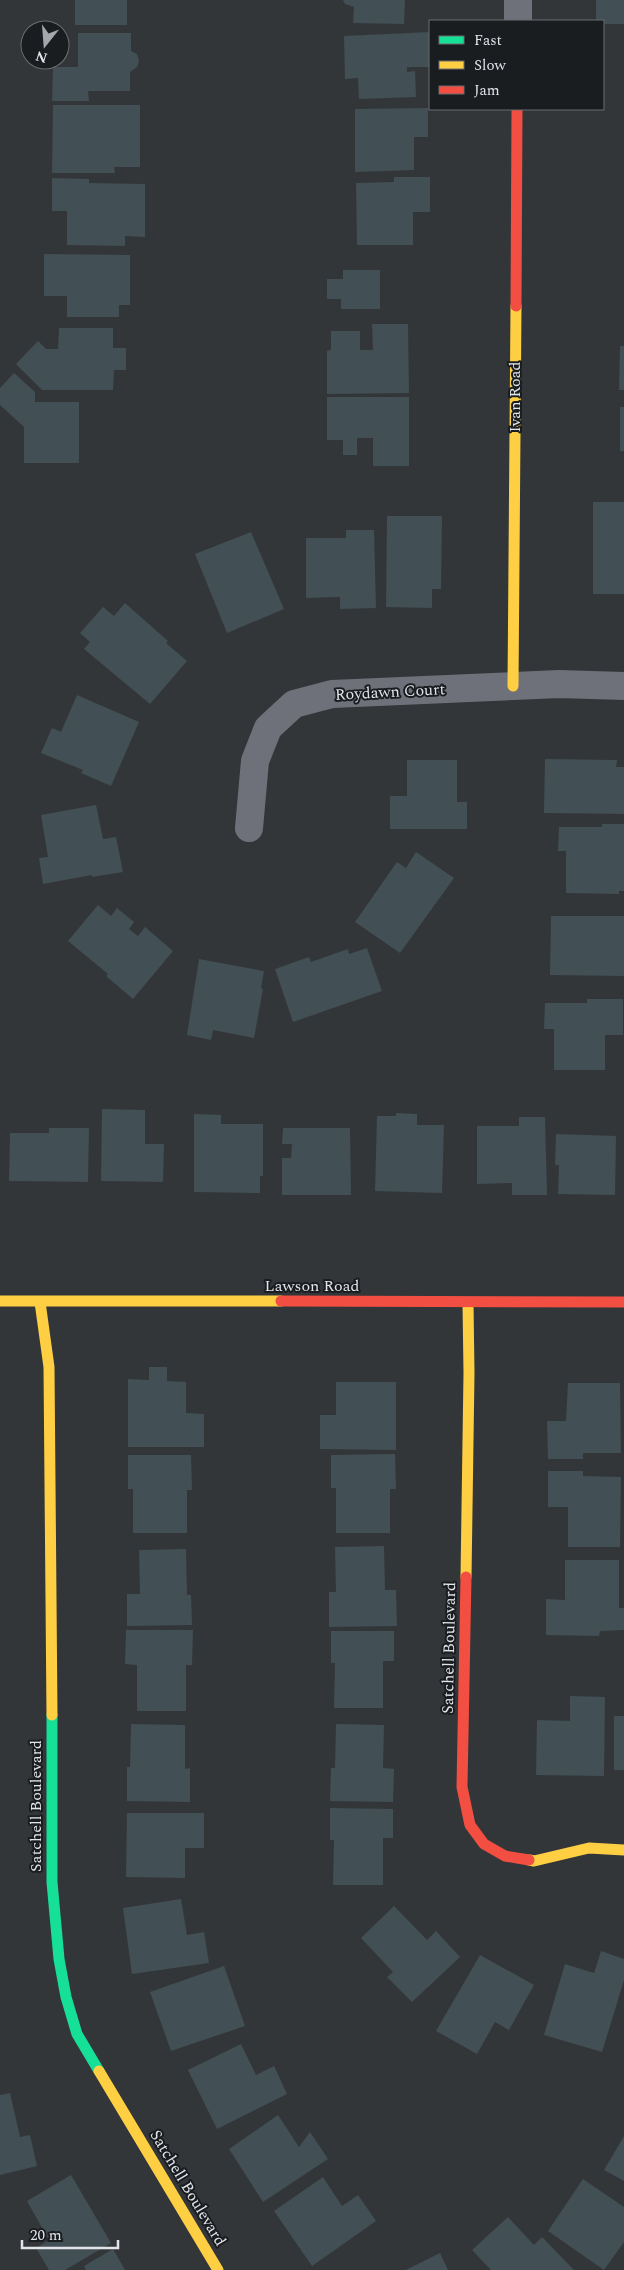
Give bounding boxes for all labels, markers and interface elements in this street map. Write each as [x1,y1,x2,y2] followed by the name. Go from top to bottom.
[20,20,70,70] north arrow
[429,20,604,110] legend
[474,29,502,52] text: Fast
[33,45,50,69] text: N
[474,54,506,77] text: Slow
[474,79,500,102] text: Jam
[503,361,527,433] street label: Ivan Road
[334,677,446,707] street label: Roydawn Court
[265,1274,360,1298] street label: Lawson Road
[436,1582,462,1714] street label: Satchell Boulevard
[24,1740,48,1872] street label: Satchell Boulevard
[144,2125,232,2251] street label: Satchell Boulevard
[22,2218,119,2250] scale bar
[30,2224,62,2247] text: 20 m

